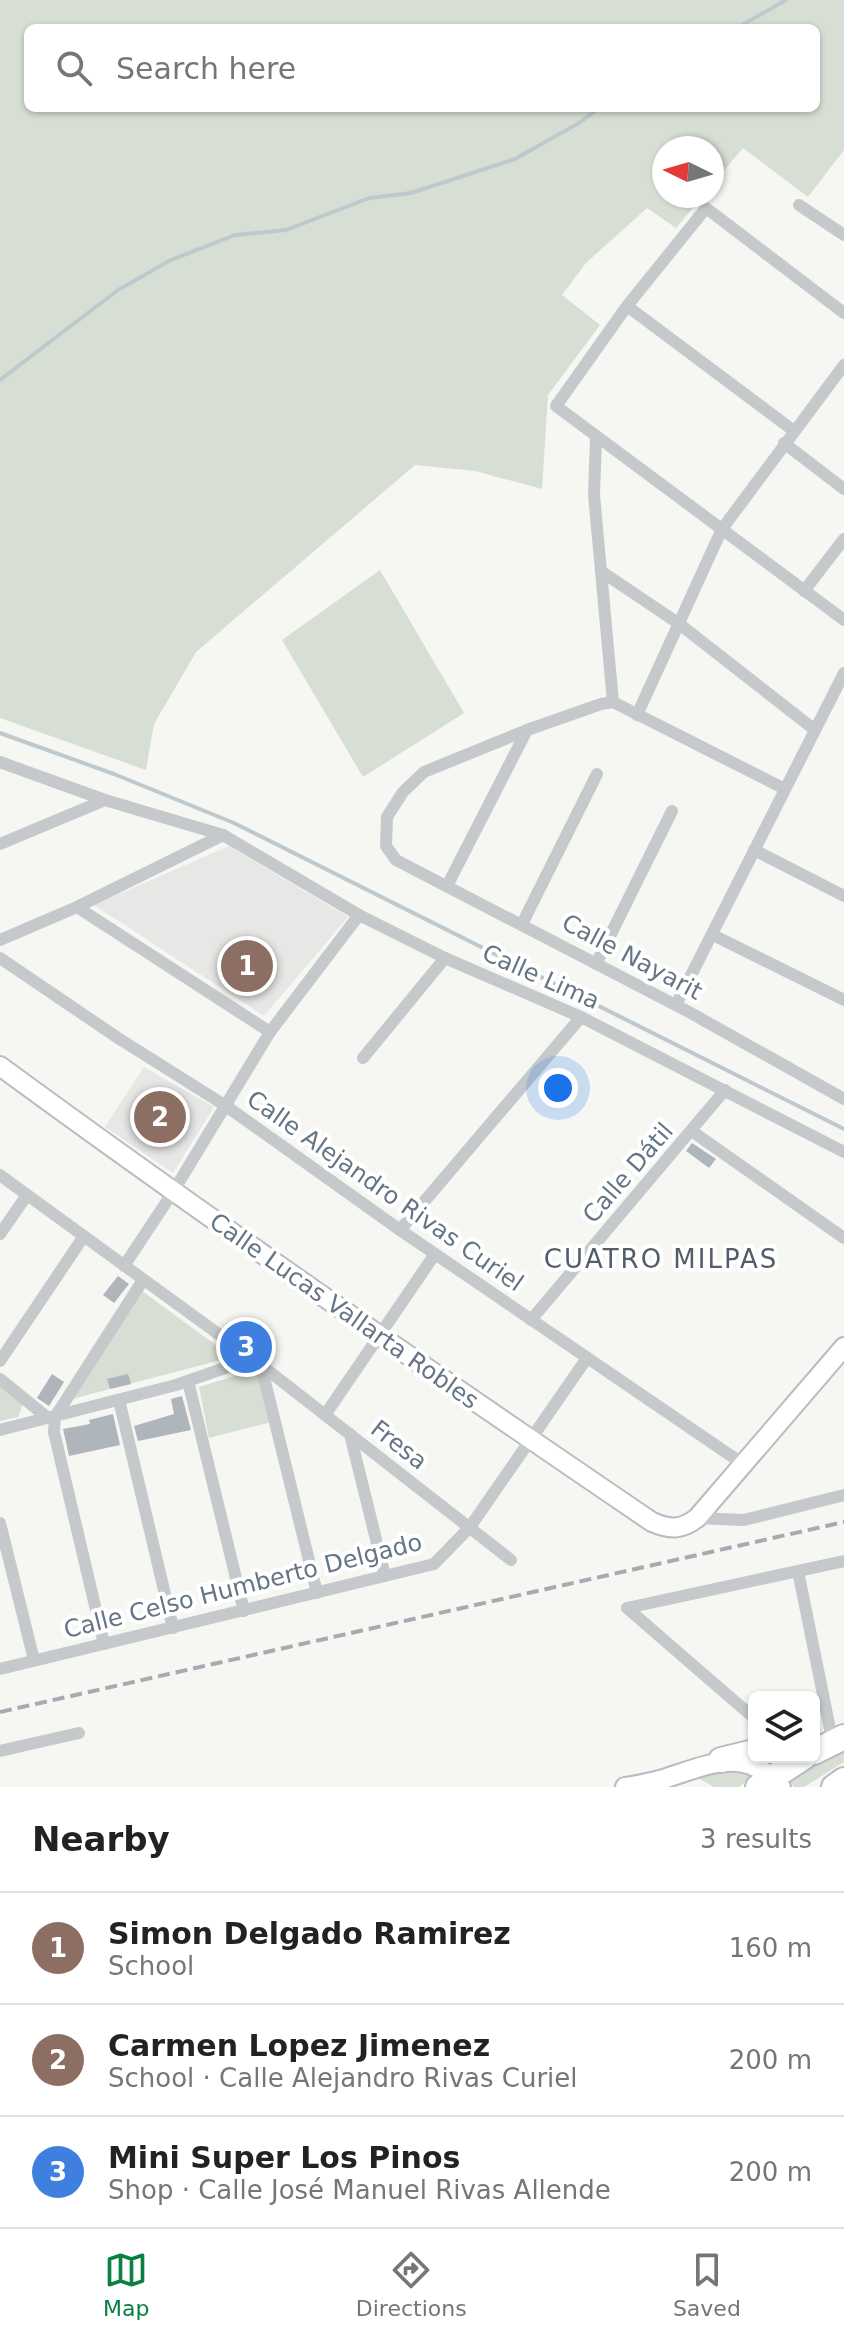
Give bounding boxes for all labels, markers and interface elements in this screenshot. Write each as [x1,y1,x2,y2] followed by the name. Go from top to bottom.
[24,24,820,112] search box
[52,46,96,90] icon: search
[116,51,296,86] text: Search here
[652,136,724,208] north arrow
[557,908,707,1006] street label: Calle Nayarit
[221,936,273,996] pin: 1
[478,939,604,1015] street label: Calle Lima
[538,1068,578,1108] your location
[241,1085,529,1297] street label: Calle Alejandro Rivas Curiel
[134,1087,186,1147] pin: 2
[577,1117,679,1229] street label: Calle Dátil
[204,1207,484,1415] street label: Calle Lucas Vallarta Robles
[544,1244,778,1274] district label: CUATRO MILPAS
[220,1317,272,1377] pin: 3
[365,1414,433,1476] street label: Fresa
[61,1528,425,1644] street label: Calle Celso Humberto Delgado
[748,1691,820,1763] map controls
[748,1691,820,1763] button: layers
[32,1819,170,1859] text: Nearby
[700,1824,812,1854] text: 3 results
[108,1916,511,1951] text: Simon Delgado Ramirez
[49,1933,67,1963] text: 1
[729,1933,812,1963] text: 160 m
[108,1951,194,1981] text: School
[108,2028,490,2063] text: Carmen Lopez Jimenez
[49,2045,67,2075] text: 2
[729,2045,812,2075] text: 200 m
[108,2063,578,2093] text: School · Calle Alejandro Rivas Curiel
[108,2140,460,2175] text: Mini Super Los Pinos
[49,2157,67,2187] text: 3
[729,2157,812,2187] text: 200 m
[108,2175,611,2205] text: Shop · Calle José Manuel Rivas Allende
[103,2248,150,2321] tab: Map
[356,2248,467,2321] tab: Directions
[673,2248,741,2321] tab: Saved

